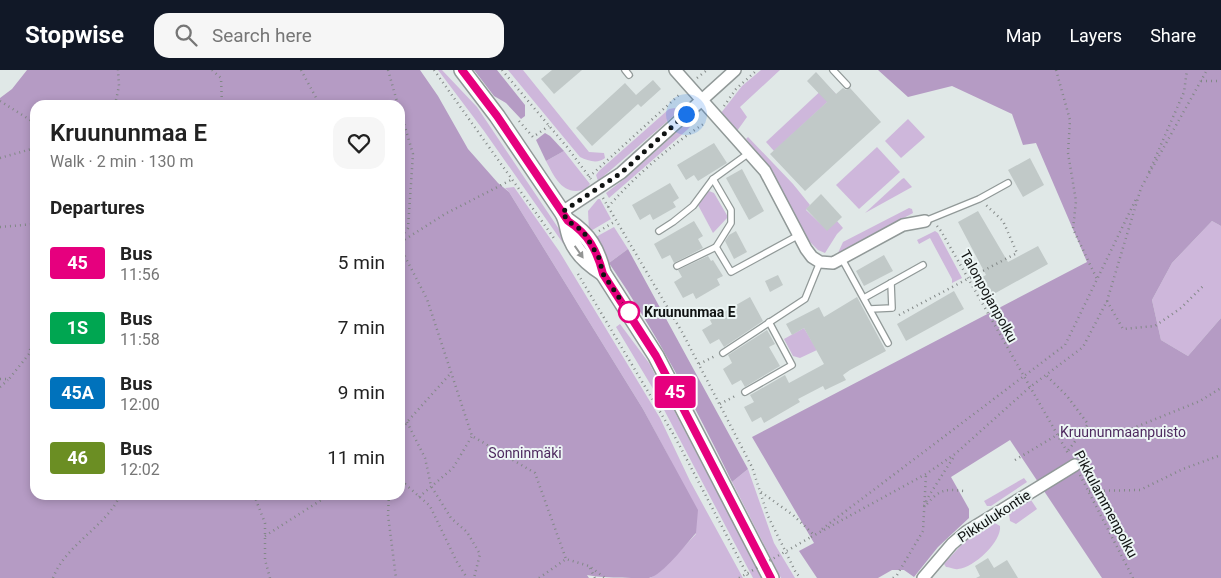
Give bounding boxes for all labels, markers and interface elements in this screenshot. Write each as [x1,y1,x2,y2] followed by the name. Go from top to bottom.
[154,13,504,58] search box
[25,21,124,49] text: Stopwise
[172,21,200,49] icon: search
[212,24,312,47] text: Search here
[1006,25,1041,46] text: Map
[1069,25,1122,46] text: Layers
[1150,25,1196,46] text: Share
[674,102,699,127] your location
[333,117,385,169] button: heart
[50,119,207,147] text: Kruununmaa E
[50,152,194,171] text: Walk · 2 min · 130 m
[50,196,145,219] text: Departures
[120,242,153,265] text: Bus
[574,245,584,258] one-way arrow
[957,247,1021,345] street label: Talonpojanpolku
[338,251,385,274] text: 5 min
[67,252,88,273] text: 45
[120,265,160,284] text: 11:56
[618,301,640,323] marker: Kruununmaa E
[644,304,736,320] place label: Kruununmaa E
[120,307,153,330] text: Bus
[338,316,385,339] text: 7 min
[67,317,88,338] text: 1S
[120,330,160,349] text: 11:58
[120,372,153,395] text: Bus
[652,376,698,408] line badge: 45
[338,381,385,404] text: 9 min
[665,381,685,402] text: 45
[61,382,94,403] text: 45A
[120,395,160,414] text: 12:00
[1060,424,1186,440] park label: Kruununmaanpuisto
[120,437,153,460] text: Bus
[488,445,562,461] park label: Sonninmäki
[327,446,385,469] text: 11 min
[67,447,88,468] text: 46
[1071,448,1141,560] street label: Pikkulammenpolku
[120,460,160,479] text: 12:02
[955,487,1033,545] street label: Pikkulukontie

